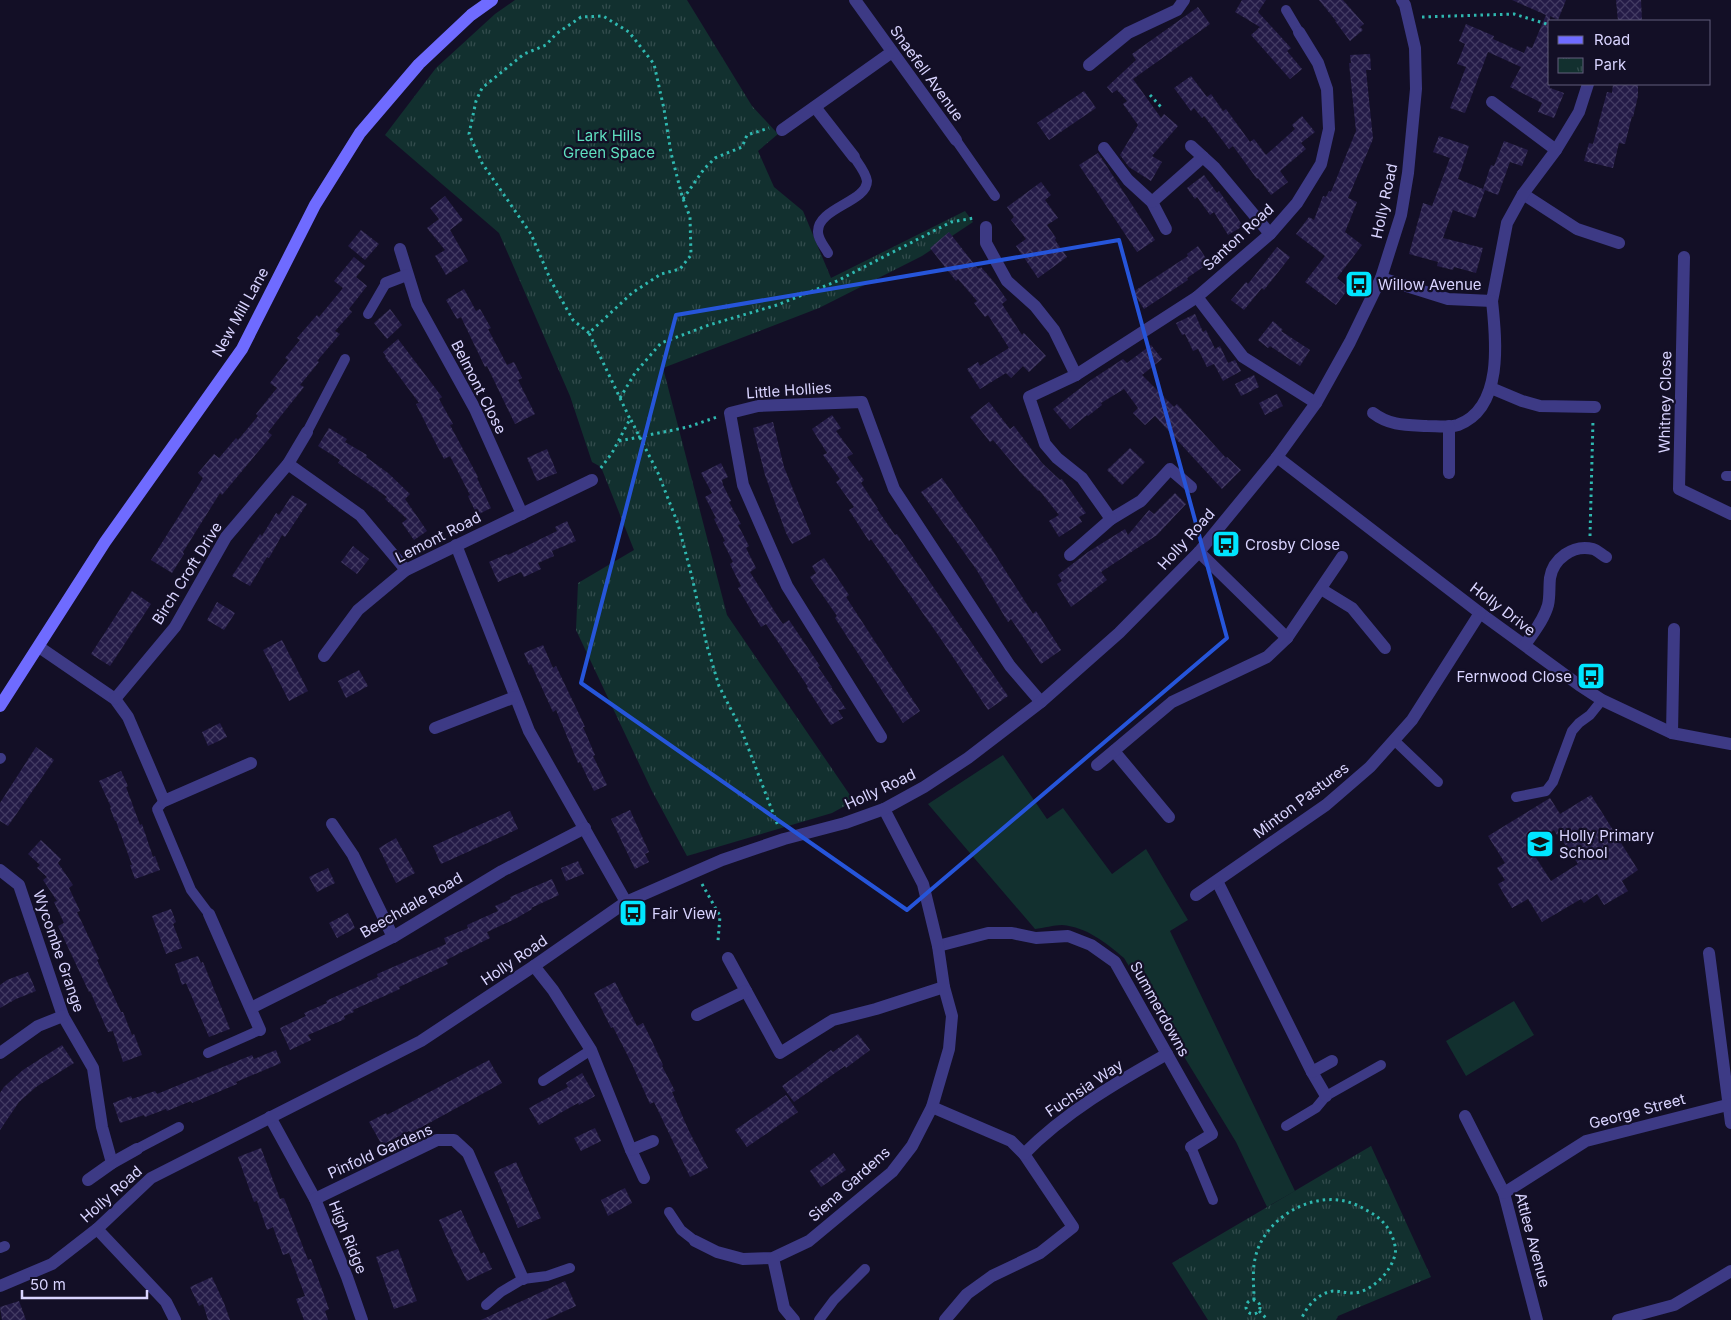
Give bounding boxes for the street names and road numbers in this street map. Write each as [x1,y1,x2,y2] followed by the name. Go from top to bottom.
[886,21,968,125] street label: Snaefell Avenue
[1367,162,1401,240] street label: Holly Road
[1199,199,1277,275] street label: Santon Road
[208,264,272,360] street label: New Mill Lane
[447,337,511,437] street label: Belmont Close
[1655,351,1675,453] street label: Whitney Close
[746,378,833,402] street label: Little Hollies
[1153,504,1219,574] street label: Holly Road
[392,507,484,567] street label: Lemont Road
[148,518,226,628] street label: Birch Croft Drive
[1466,578,1540,640] street label: Holly Drive
[1250,758,1353,842] street label: Minton Pastures
[841,764,919,814] street label: Holly Road
[356,868,466,942] street label: Beechdale Road
[29,887,89,1015] street label: Wycombe Grange
[477,931,551,989] street label: Holly Road
[1126,958,1194,1060] street label: Summerdowns
[1042,1055,1127,1121] street label: Fuchsia Way
[1587,1089,1687,1133] street label: George Street
[325,1119,436,1183] street label: Pinfold Gardens
[804,1142,894,1226] street label: Siena Gardens
[76,1161,146,1227] street label: Holly Road
[1511,1190,1555,1290] street label: Attlee Avenue
[325,1198,371,1276] street label: High Ridge

